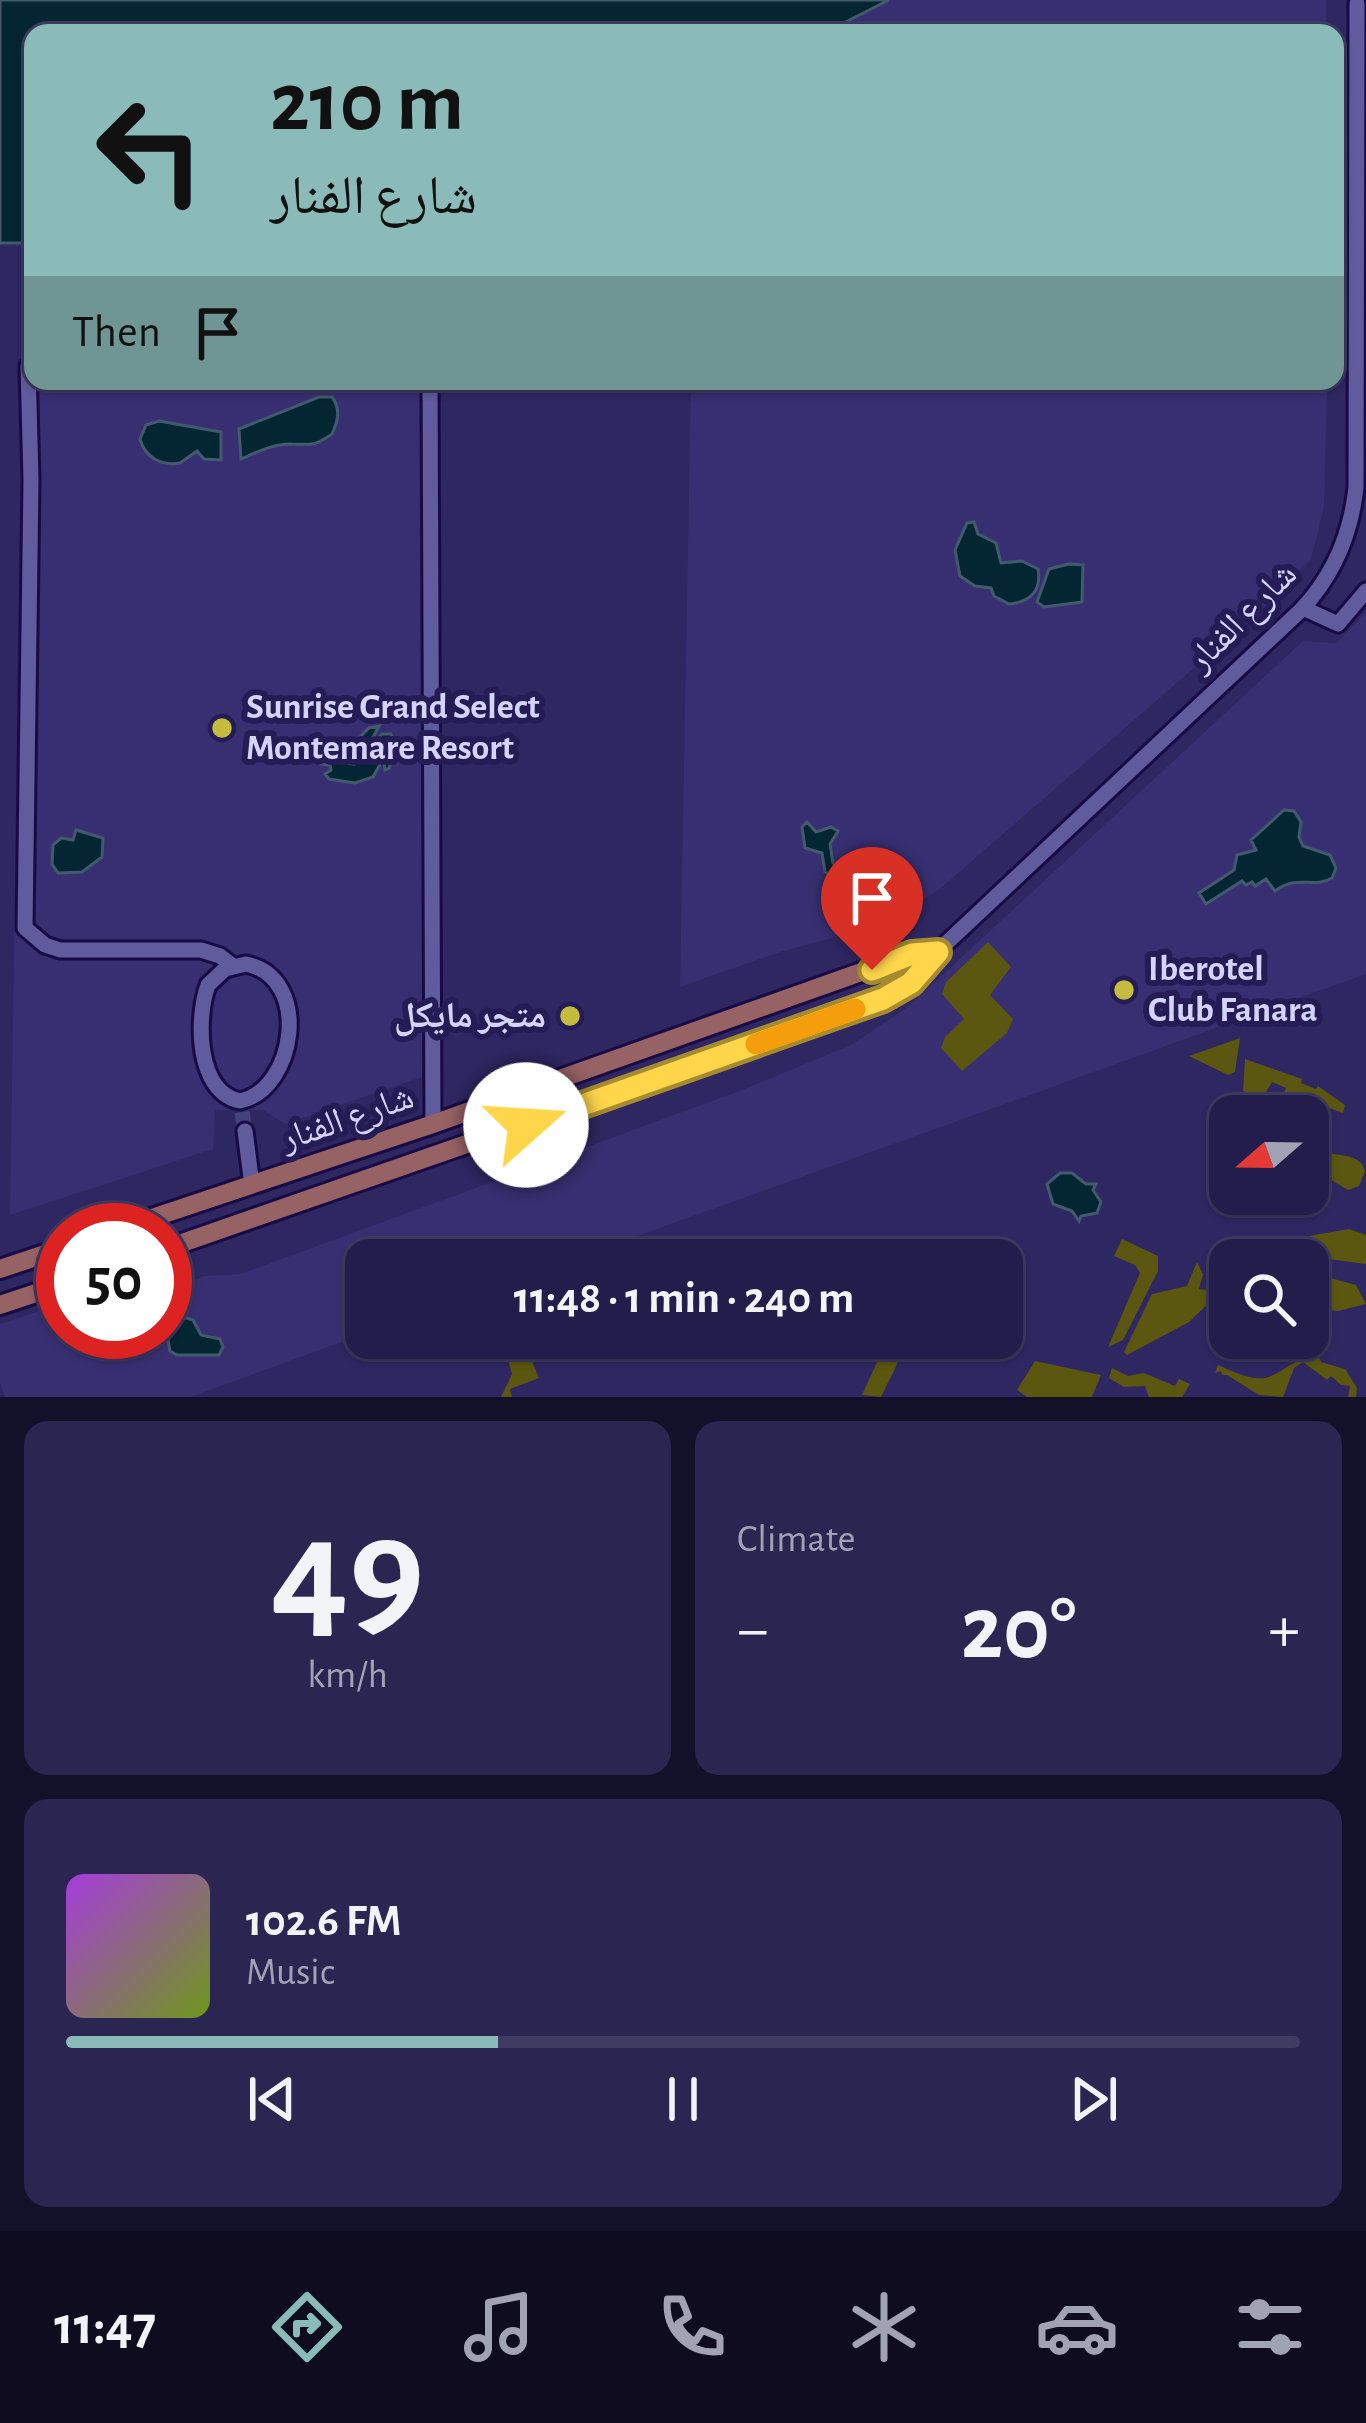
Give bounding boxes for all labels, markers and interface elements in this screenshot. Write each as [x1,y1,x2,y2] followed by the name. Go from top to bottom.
[270,62,464,146] text: 210 m
[72,72,228,228] icon: left
[270,170,477,224] text: شارع الفنار
[185,300,251,366] icon: arrive
[72,310,161,355] text: Then
[1180,555,1306,681] street label: شارع الفنار
[246,689,540,766] place label: Sunrise Grand Select Montemare Resort
[209,715,235,741] marker: Sunrise Grand Select Montemare Resort
[821,847,923,970] pin
[839,865,905,931] icon: arrive
[1148,951,1318,1028] place label: Iberotel Club Fanara
[1111,977,1137,1003] marker: Iberotel Club Fanara
[394,998,546,1037] place label: متجر مايكل
[557,1003,583,1029] marker: متجر مايكل
[463,1062,589,1188] position arrow
[275,1079,419,1161] street label: شارع الفنار
[1209,1095,1329,1215] north arrow
[1209,1095,1329,1359] map controls
[36,1203,192,1359] speed limit sign: 50
[1209,1239,1329,1359] button: search
[514,1276,854,1321] text: 11:48 · 1 min · 240 m
[271,1496,424,1652] text: 49
[737,1520,855,1559] text: Climate
[961,1585,1076,1675] text: 20°
[737,1597,769,1663] text: −
[1268,1597,1300,1663] text: +
[307,1656,388,1695] text: km/h
[246,1899,402,1944] text: 102.6 FM
[246,1953,335,1992] text: Music
[239,2066,305,2132] icon: previous
[650,2066,716,2132] icon: pause
[1061,2066,1127,2132] icon: next
[265,2285,349,2369] icon: directions
[457,2285,541,2369] icon: music
[650,2285,734,2369] icon: phone
[842,2285,926,2369] icon: climate
[1035,2285,1119,2369] icon: car
[1228,2285,1312,2369] icon: filters
[54,2300,156,2354] text: 11:47

